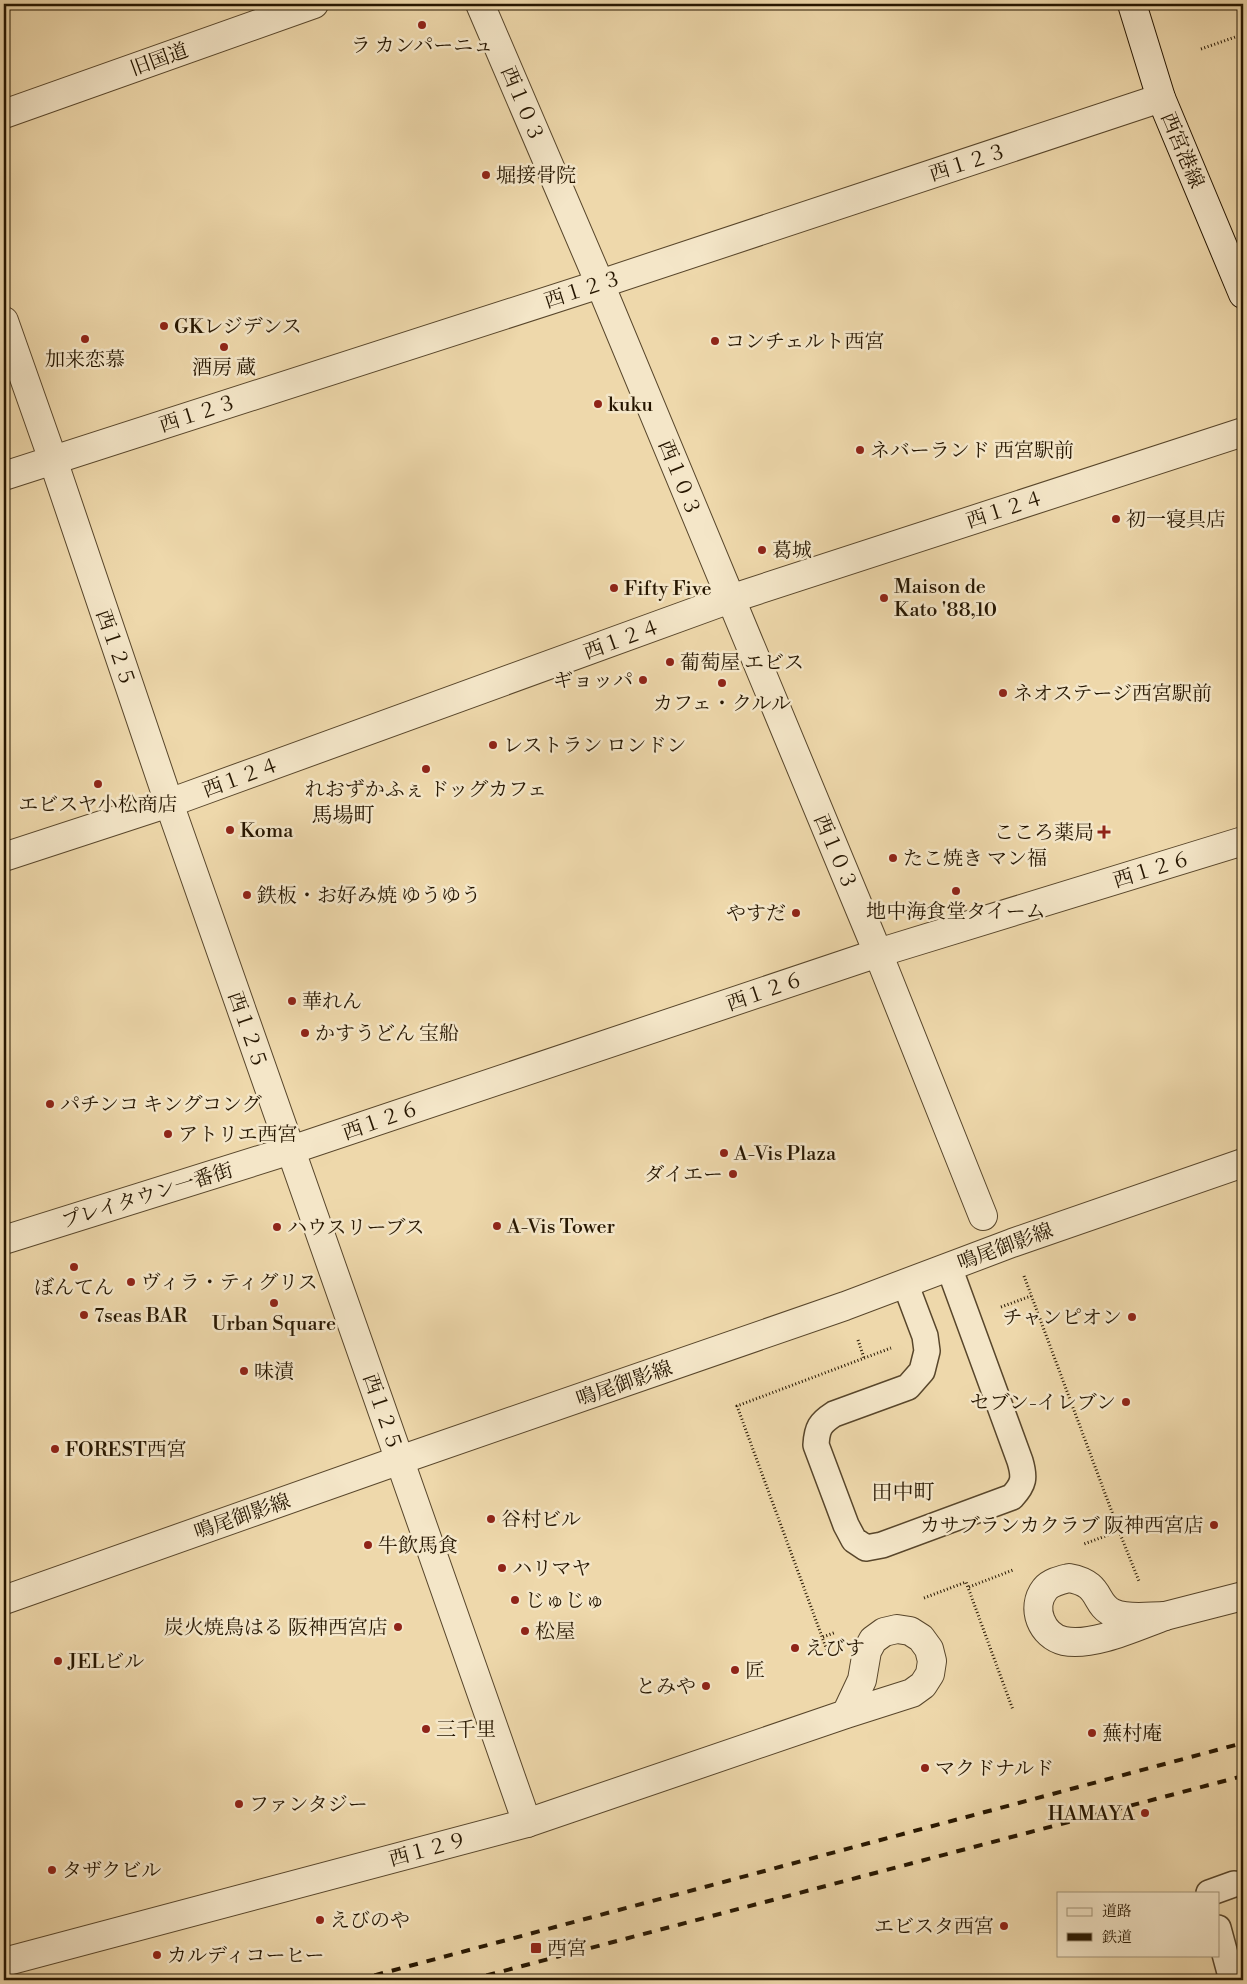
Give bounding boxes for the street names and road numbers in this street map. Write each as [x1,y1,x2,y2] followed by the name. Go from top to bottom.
[127,38,192,82] street label: 旧国道
[494,63,549,146] street label: 西１０３
[1154,109,1209,192] street label: 西宮港線
[927,139,1010,188] street label: 西１２３
[542,266,625,315] street label: 西１２３
[157,390,240,439] street label: 西１２３
[652,437,705,520] street label: 西１０３
[964,486,1047,535] street label: 西１２４
[90,607,139,690] street label: 西１２５
[581,615,664,666] street label: 西１２４
[200,753,283,804] street label: 西１２４
[807,811,862,894] street label: 西１０３
[1111,847,1194,894] street label: 西１２６
[724,968,807,1017] street label: 西１２６
[222,989,271,1072] street label: 西１２５
[340,1097,423,1146] street label: 西１２６
[59,1158,236,1234] street label: プレイタウン一番街
[954,1219,1057,1276] street label: 鳴尾御影線
[573,1356,676,1413] street label: 鳴尾御影線
[357,1371,406,1454] street label: 西１２５
[191,1489,294,1546] street label: 鳴尾御影線
[387,1828,470,1873] street label: 西１２９

